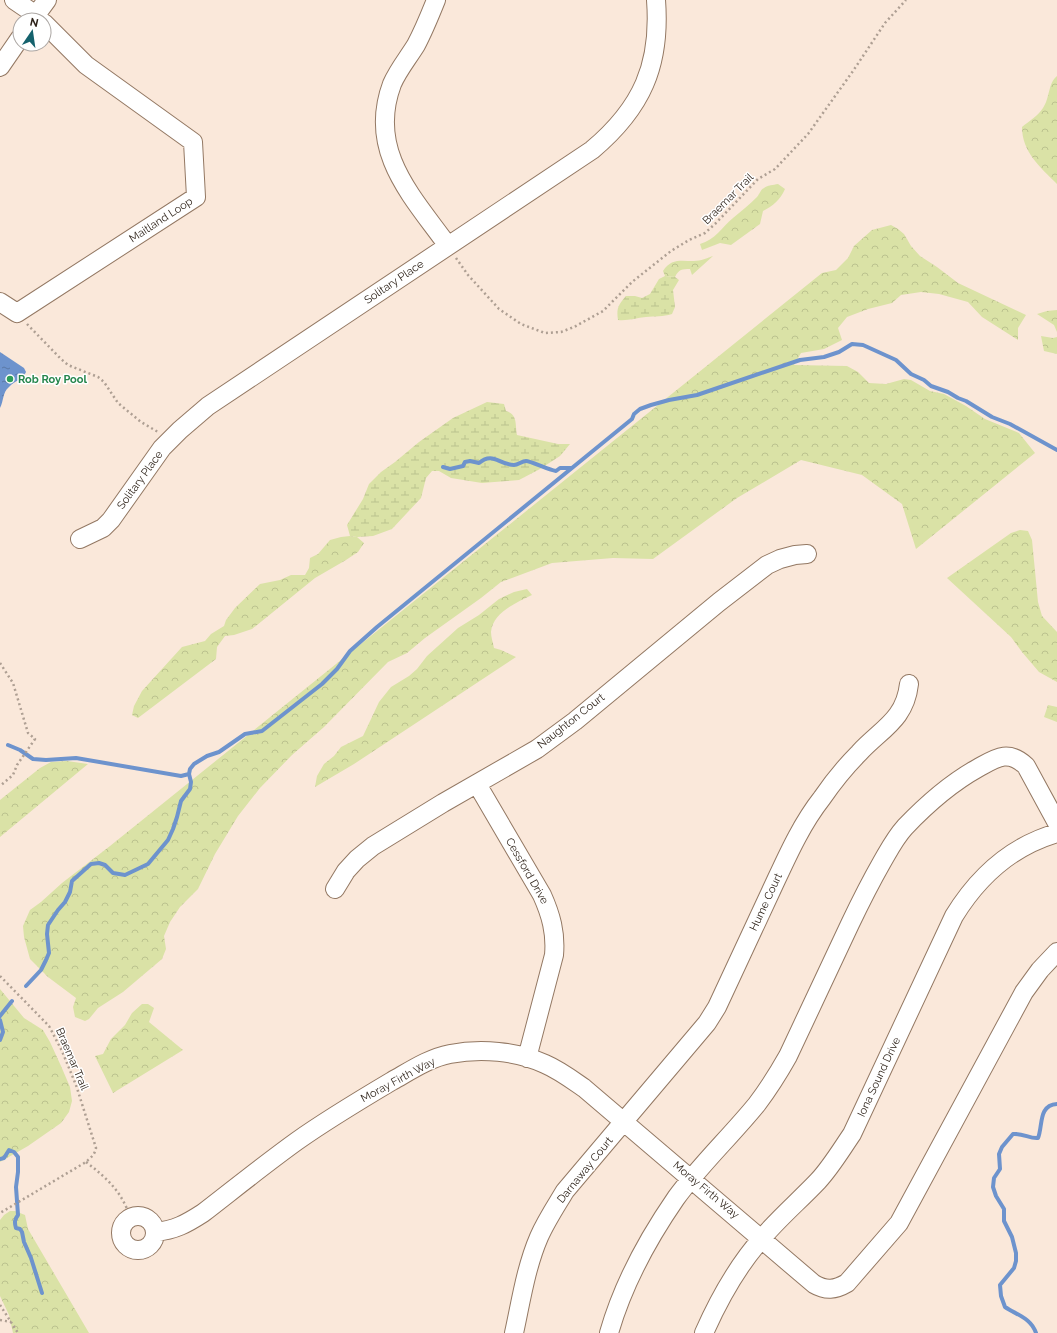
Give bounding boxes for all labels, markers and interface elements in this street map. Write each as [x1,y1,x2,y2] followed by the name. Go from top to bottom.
[12,12,52,52] north arrow
[29,15,40,30] text: N
[700,171,756,227] street label: Braemar Trail
[127,195,195,245] street label: Maitland Loop
[362,257,427,307] street label: Solitary Place
[18,373,87,386] place label: Rob Roy Pool
[5,374,15,384] marker: Rob Roy Pool
[114,448,166,512] street label: Solitary Place
[535,691,607,751] street label: Naughton Court
[503,836,551,907] street label: Cessford Drive
[747,871,785,933] street label: Hume Court
[53,1026,91,1092] street label: Braemar Trail
[855,1035,903,1119] street label: Iona Sound Drive
[359,1055,437,1105] street label: Moray Firth Way
[554,1134,616,1206] street label: Darnaway Court
[670,1159,742,1221] street label: Moray Firth Way

